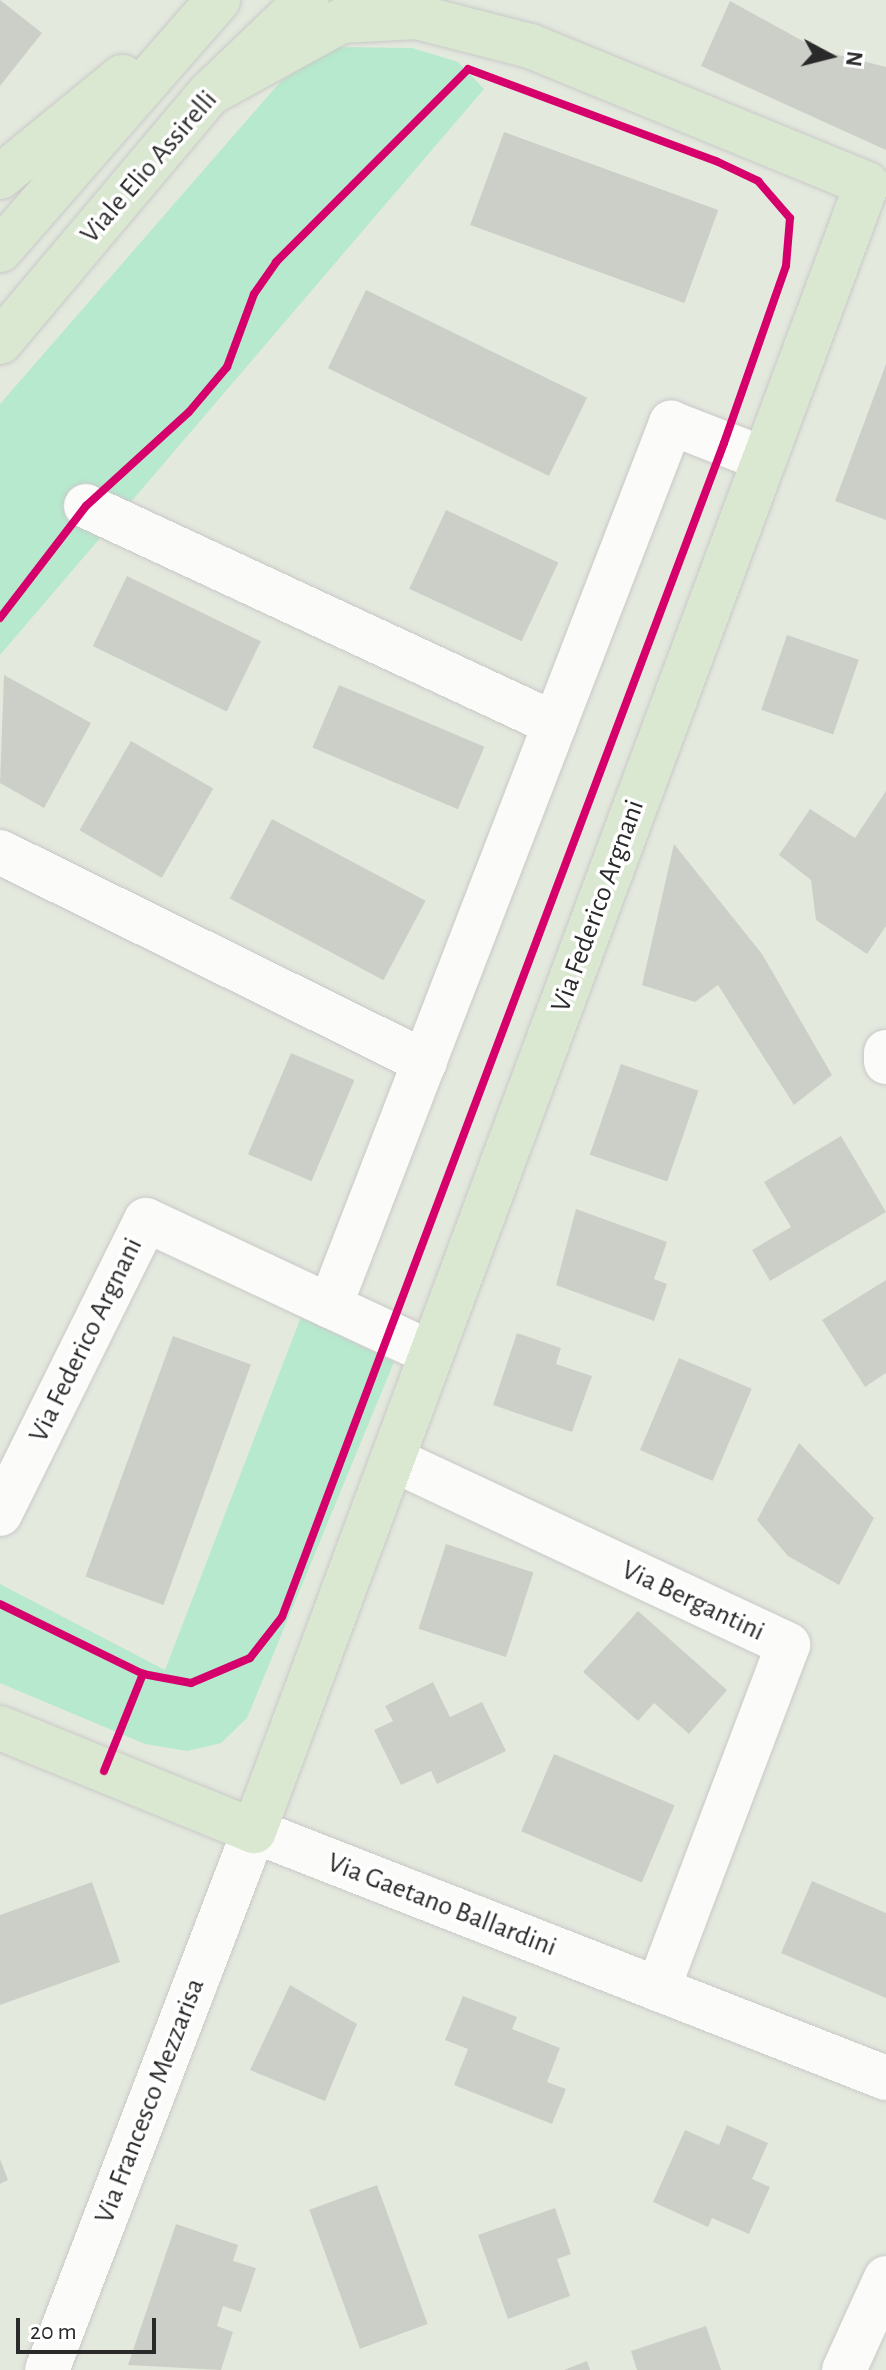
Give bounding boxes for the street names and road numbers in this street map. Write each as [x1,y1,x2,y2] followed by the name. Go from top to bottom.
[73,84,225,250] street label: Viale Elio Assirelli
[544,795,652,1017] street label: Via Federico Argnani
[22,1232,150,1448] street label: Via Federico Argnani
[616,1553,770,1649] street label: Via Bergantini
[323,1846,561,1964] street label: Via Gaetano Ballardini
[88,1974,212,2228] street label: Via Francesco Mezzarisa

